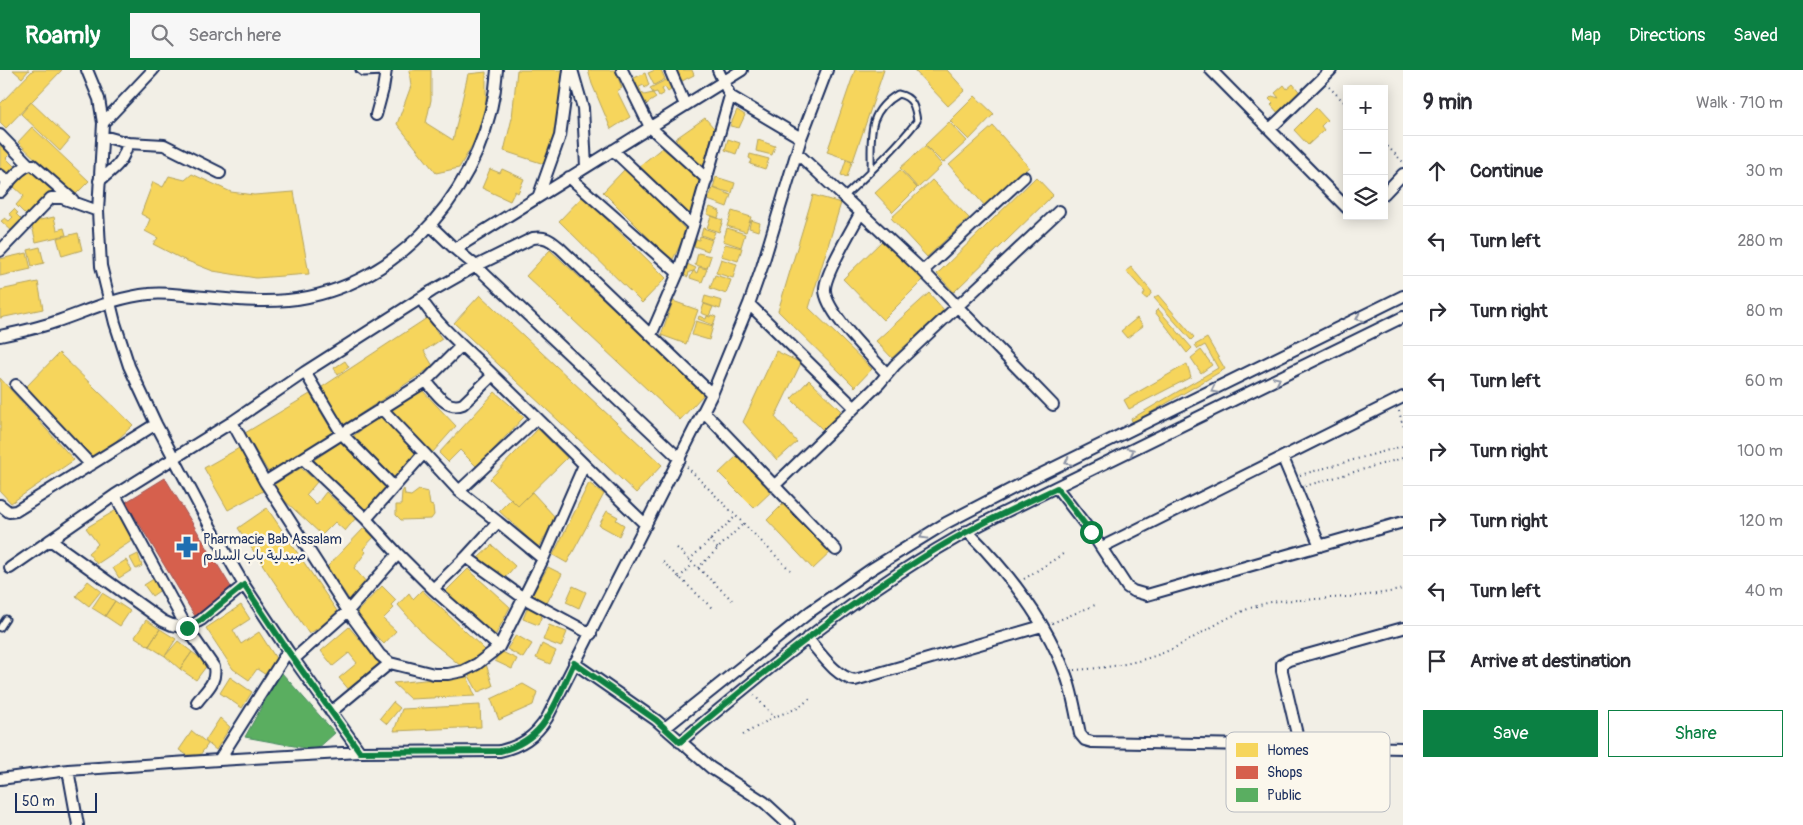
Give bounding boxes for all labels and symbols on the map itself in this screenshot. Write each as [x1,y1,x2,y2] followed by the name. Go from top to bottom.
[1355,312,1364,322] one-way arrow
[1272,375,1281,386] one-way arrow
[1210,384,1219,394] one-way arrow
[1126,447,1135,457] one-way arrow
[1064,455,1073,466] one-way arrow
[1080,521,1103,544] route start
[920,530,929,540] one-way arrow
[203,531,342,566] place label: Pharmacie Bab Assalam صيدلية باب السلام
[174,534,200,560] pharmacy icon: Pharmacie Bab Assalam صيدلية باب السلام
[176,617,199,640] route end
[1226,732,1390,812] legend
[1267,742,1309,759] text: Homes
[1267,764,1303,781] text: Shops
[1267,787,1302,804] text: Public
[15,790,98,813] scale bar

